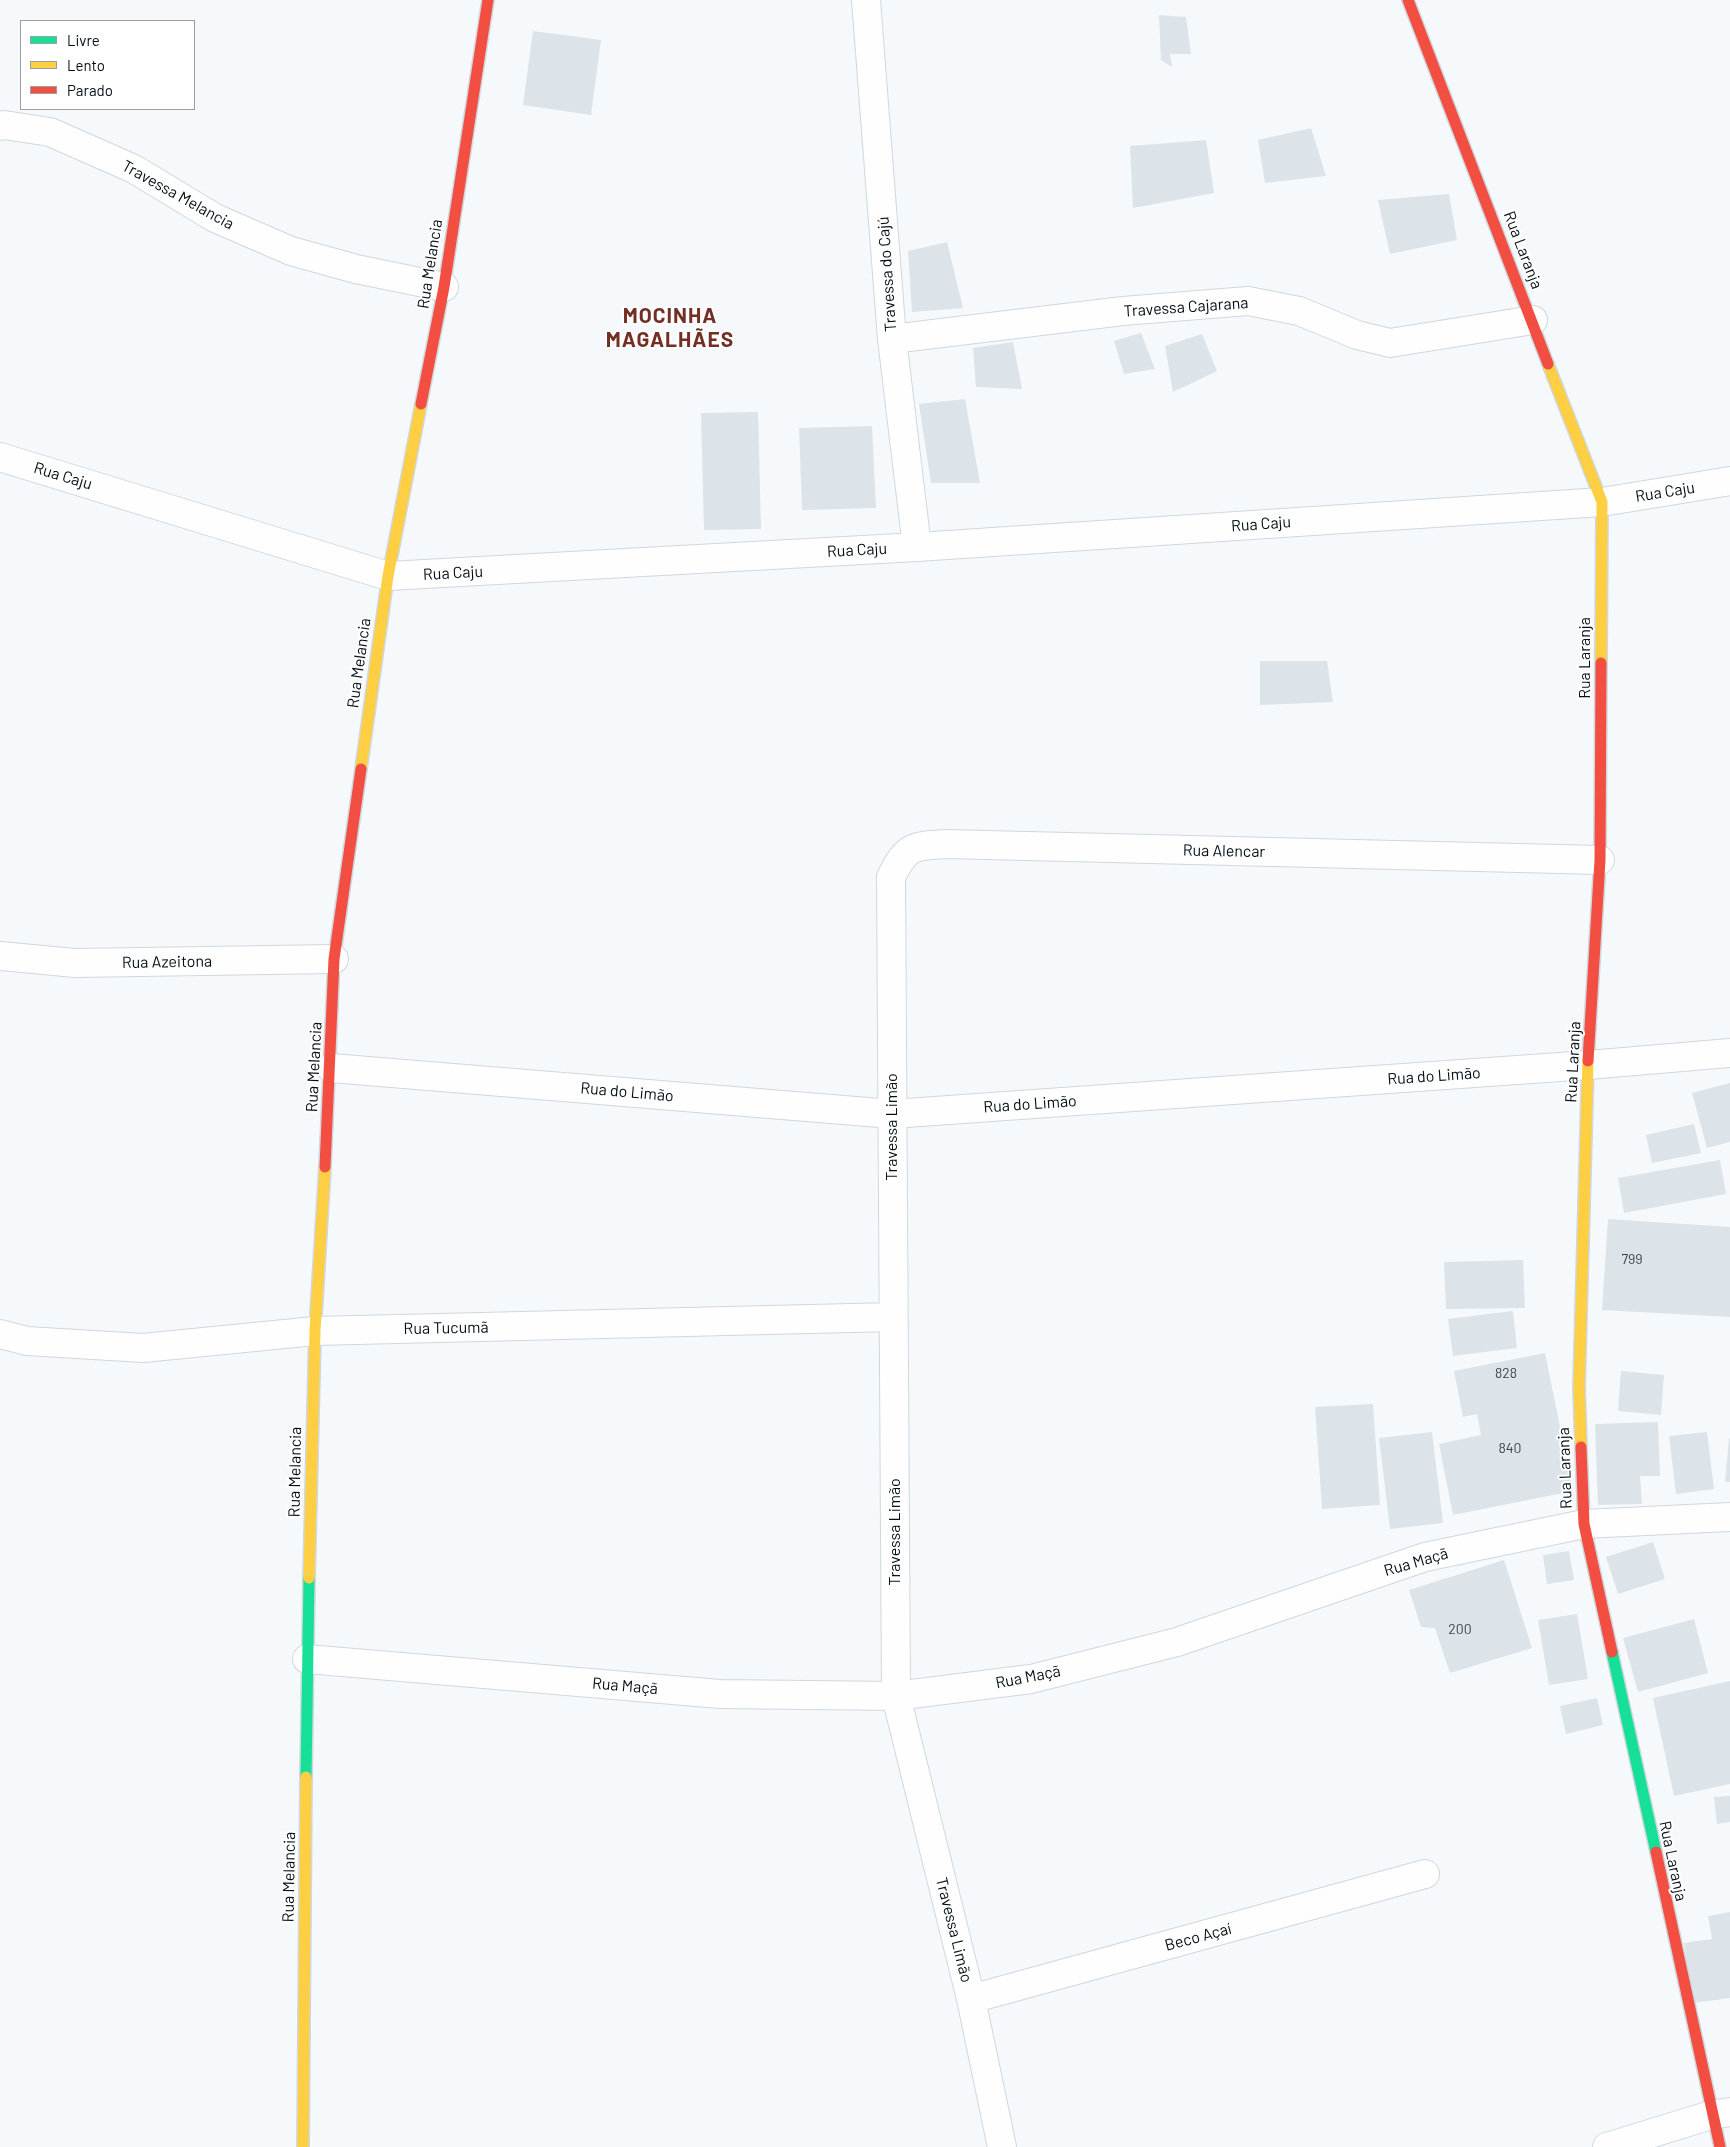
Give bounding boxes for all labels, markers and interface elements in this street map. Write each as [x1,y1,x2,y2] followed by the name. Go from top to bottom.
[20,20,195,110] legend
[67,31,100,49] text: Livre
[67,56,105,74] text: Lento
[67,81,113,99] text: Parado
[119,156,237,234] street label: Travessa Melancia
[1499,208,1547,292] street label: Rua Laranja
[873,216,901,332] street label: Travessa do Cajú
[413,218,447,310] street label: Rua Melancia
[1123,293,1249,321] street label: Travessa Cajarana
[605,303,735,353] district label: MOCINHA MAGALHÃES
[31,458,95,494] street label: Rua Caju
[1634,478,1696,506] street label: Rua Caju
[1230,512,1292,536] street label: Rua Caju
[827,539,887,561] street label: Rua Caju
[423,562,483,584] street label: Rua Caju
[343,617,375,709] street label: Rua Melancia
[1575,617,1595,699] street label: Rua Laranja
[1183,841,1265,861] street label: Rua Alencar
[122,952,212,972] street label: Rua Azeitona
[302,1021,326,1113] street label: Rua Melancia
[1561,1021,1585,1103] street label: Rua Laranja
[1387,1063,1481,1089] street label: Rua do Limão
[882,1073,902,1181] street label: Travessa Limão
[580,1078,674,1106] street label: Rua do Limão
[983,1091,1077,1117] street label: Rua do Limão
[1621,1251,1643,1267] house number: 799
[403,1318,489,1338] street label: Rua Tucumã
[1495,1365,1517,1381] house number: 828
[285,1427,305,1517] street label: Rua Melancia
[1554,1427,1576,1509] street label: Rua Laranja
[1499,1440,1521,1456] house number: 840
[885,1478,905,1586] street label: Travessa Limão
[1382,1544,1450,1580] street label: Rua Maçã
[1448,1621,1472,1637] house number: 200
[994,1661,1062,1693] street label: Rua Maçã
[591,1674,659,1698] street label: Rua Maçã
[1655,1819,1691,1903] street label: Rua Laranja
[279,1832,299,1922] street label: Rua Melancia
[932,1876,976,1984] street label: Travessa Limão
[1163,1919,1233,1955] street label: Beco Açaí

